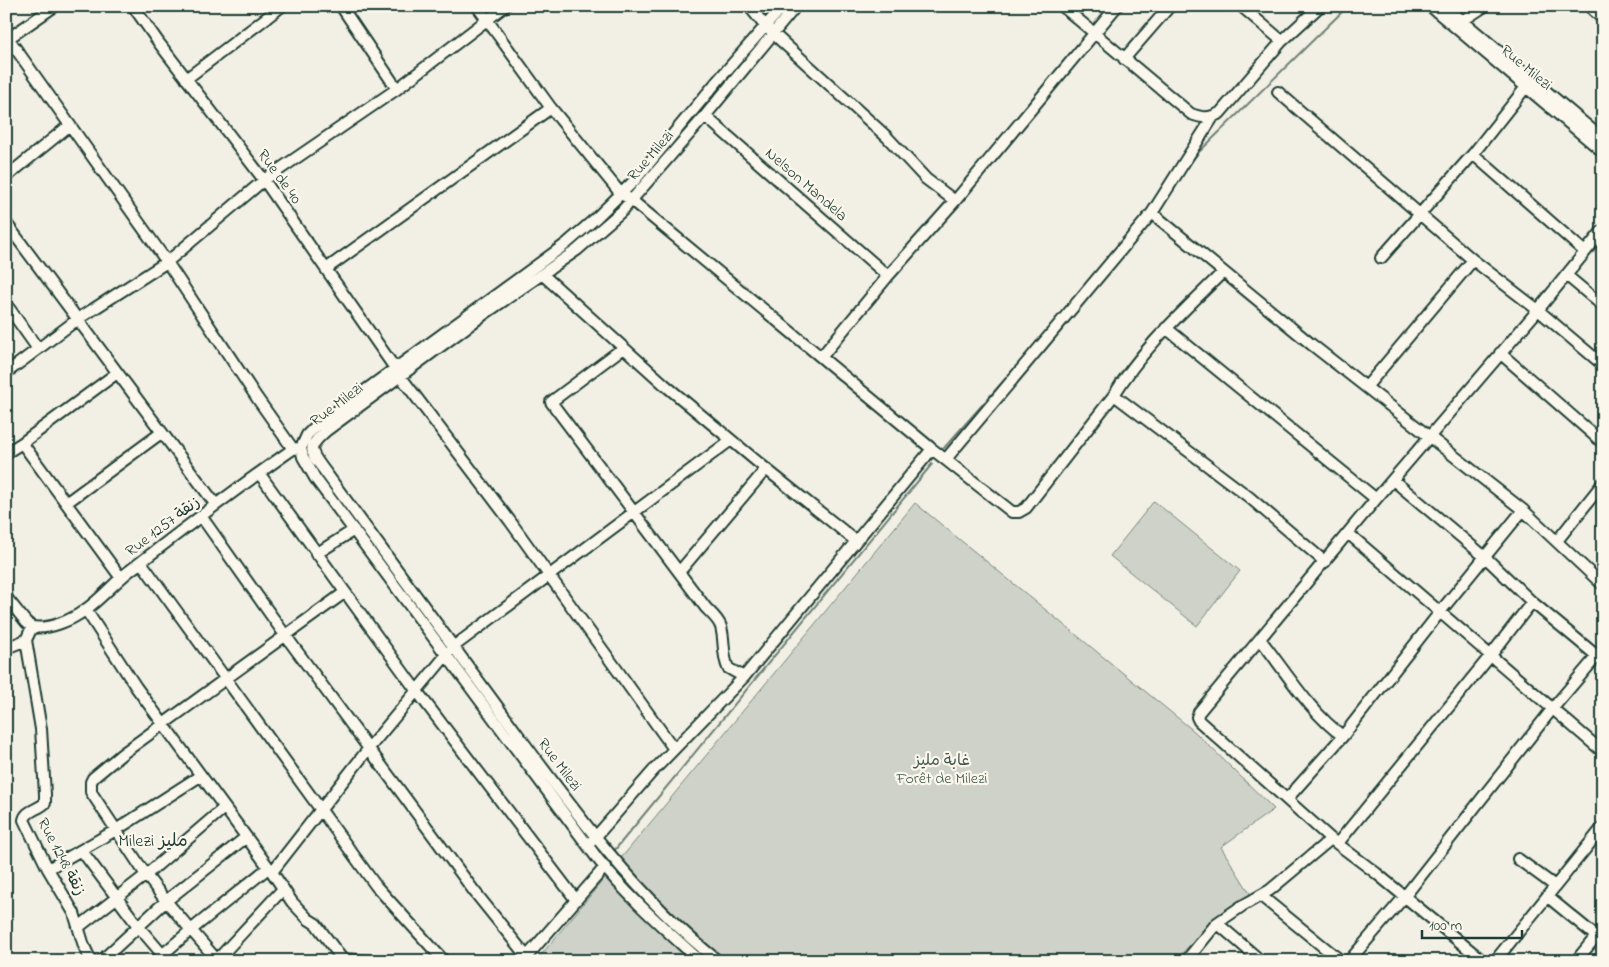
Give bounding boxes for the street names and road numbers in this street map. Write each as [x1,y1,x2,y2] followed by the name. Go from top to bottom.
[1495,39,1557,97] street label: Rue Milezi
[622,125,680,187] street label: Rue Milezi
[759,142,853,228] street label: Nelson Mandela
[251,145,307,210] street label: Rue de 40
[305,377,369,433] street label: Rue Milezi
[121,491,205,563] street label: Rue 1257 زنقة
[531,733,587,797] street label: Rue Milezi
[30,814,92,900] street label: Rue 1248 زنقة

